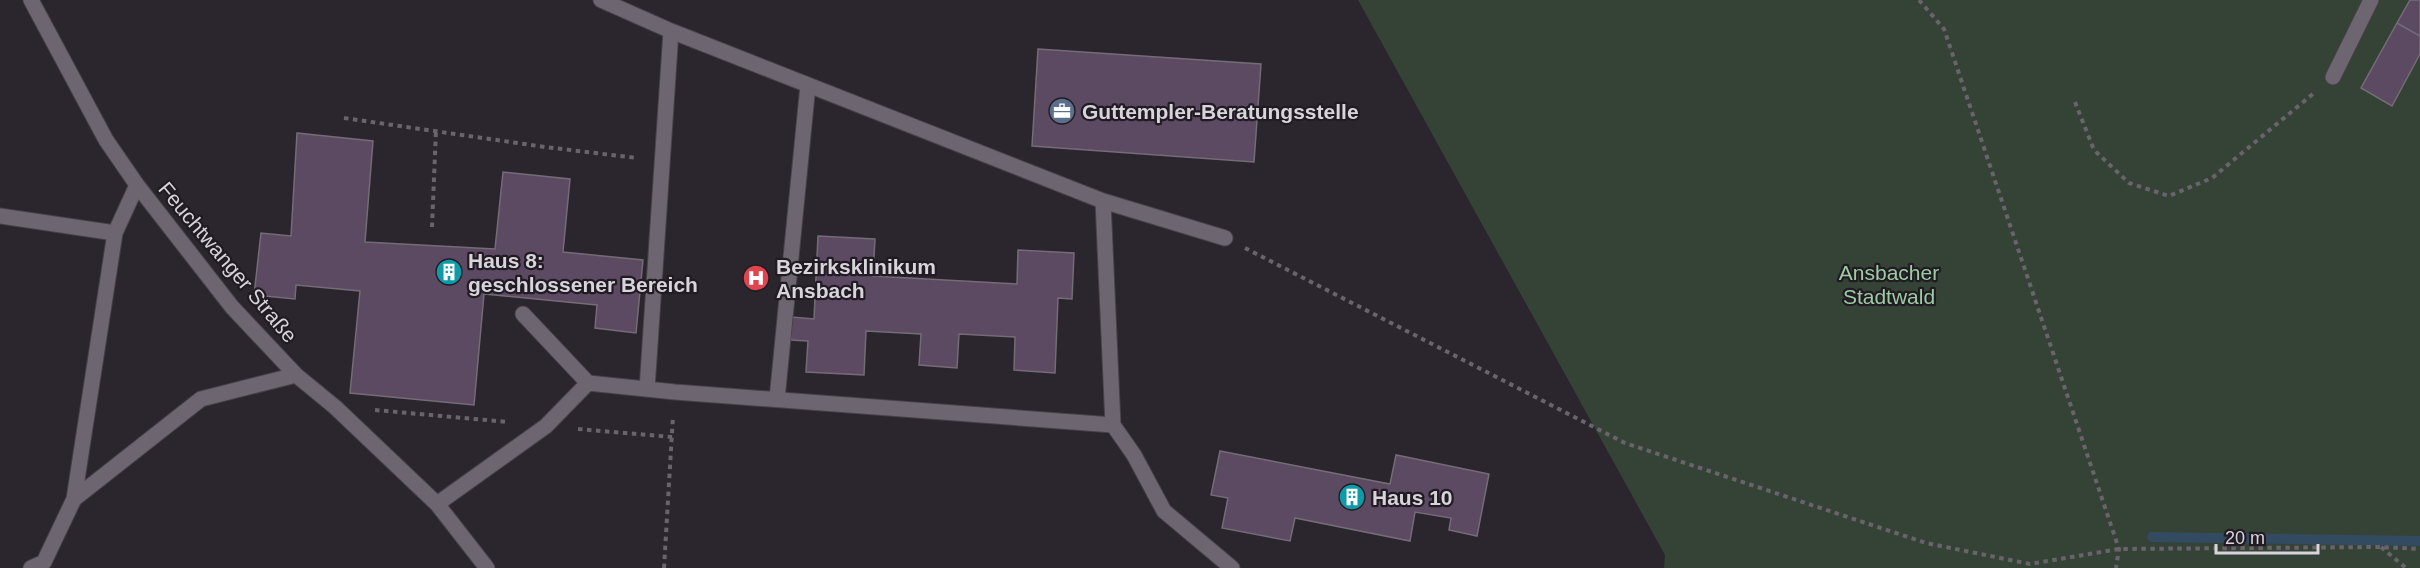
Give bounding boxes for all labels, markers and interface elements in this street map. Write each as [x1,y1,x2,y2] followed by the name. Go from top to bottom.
[1047,96,1077,126] office icon: Guttempler-Beratungsstelle
[1082,100,1359,123] place label: Guttempler-Beratungsstelle
[154,177,302,347] street label: Feuchtwanger Straße
[468,249,698,296] place label: Haus 8: geschlossener Bereich
[776,255,936,302] place label: Bezirksklinikum Ansbach
[434,257,464,287] building icon: Haus 8: geschlossener Bereich
[1839,261,1939,308] park label: Ansbacher Stadtwald
[741,263,771,293] hospital icon: Bezirksklinikum Ansbach
[1337,482,1367,512] building icon: Haus 10
[1372,486,1453,509] place label: Haus 10
[2216,517,2318,555] scale bar
[2225,528,2265,548] text: 20 m

